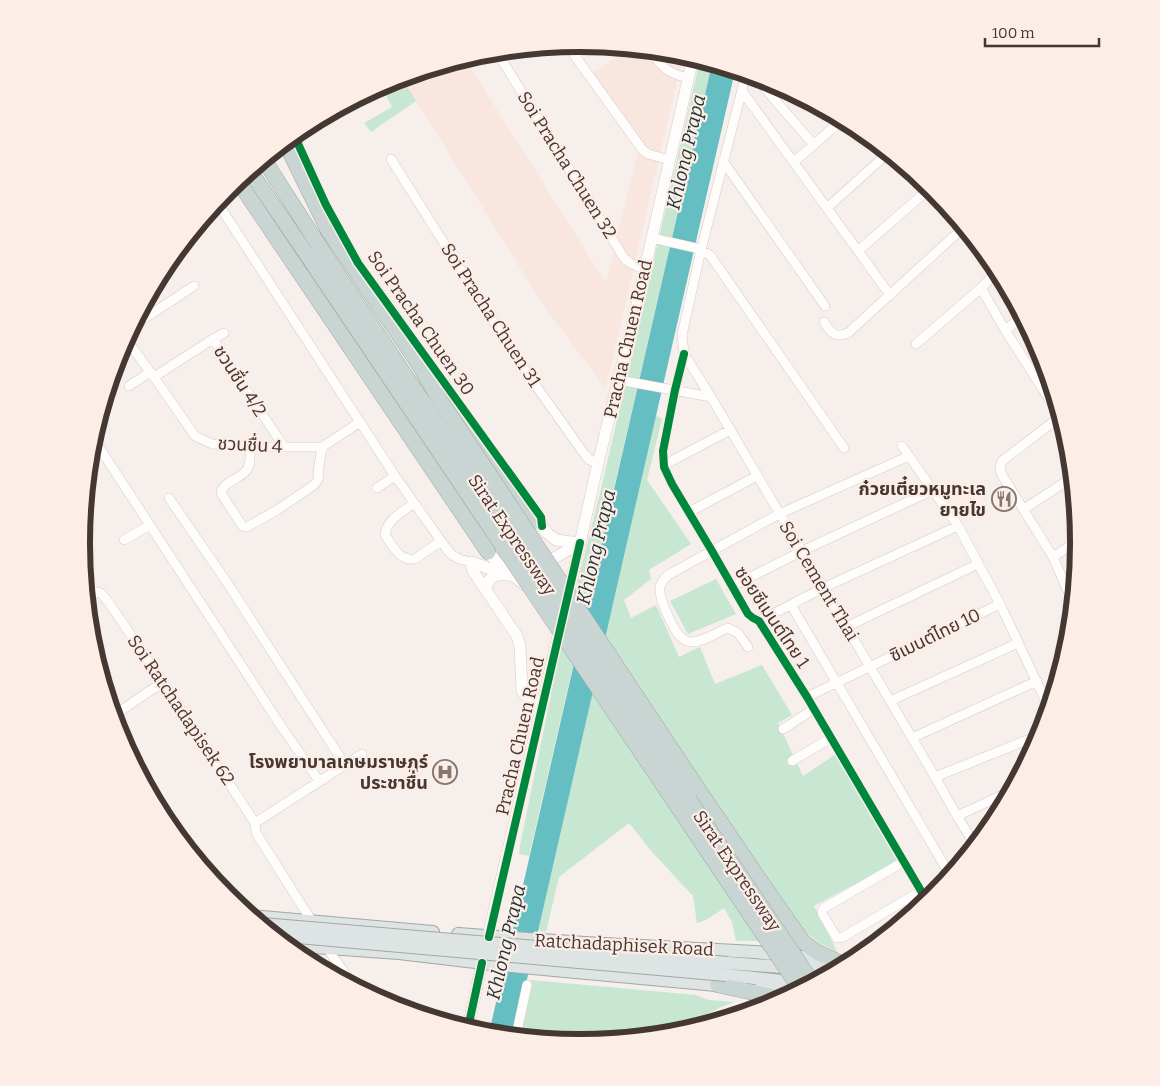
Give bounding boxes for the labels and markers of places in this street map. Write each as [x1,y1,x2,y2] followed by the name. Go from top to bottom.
[858,476,986,521] place label: ก๋วยเตี๋ยวหมูทะเล ยายไข
[991,486,1017,512] restaurant icon: ก๋วยเตี๋ยวหมูทะเล ยายไข
[249,751,428,794] place label: โรงพยาบาลเกษมราษฎร์ ประชาชื่น
[432,759,458,785] hospital icon: โรงพยาบาลเกษมราษฎร์ ประชาชื่น

